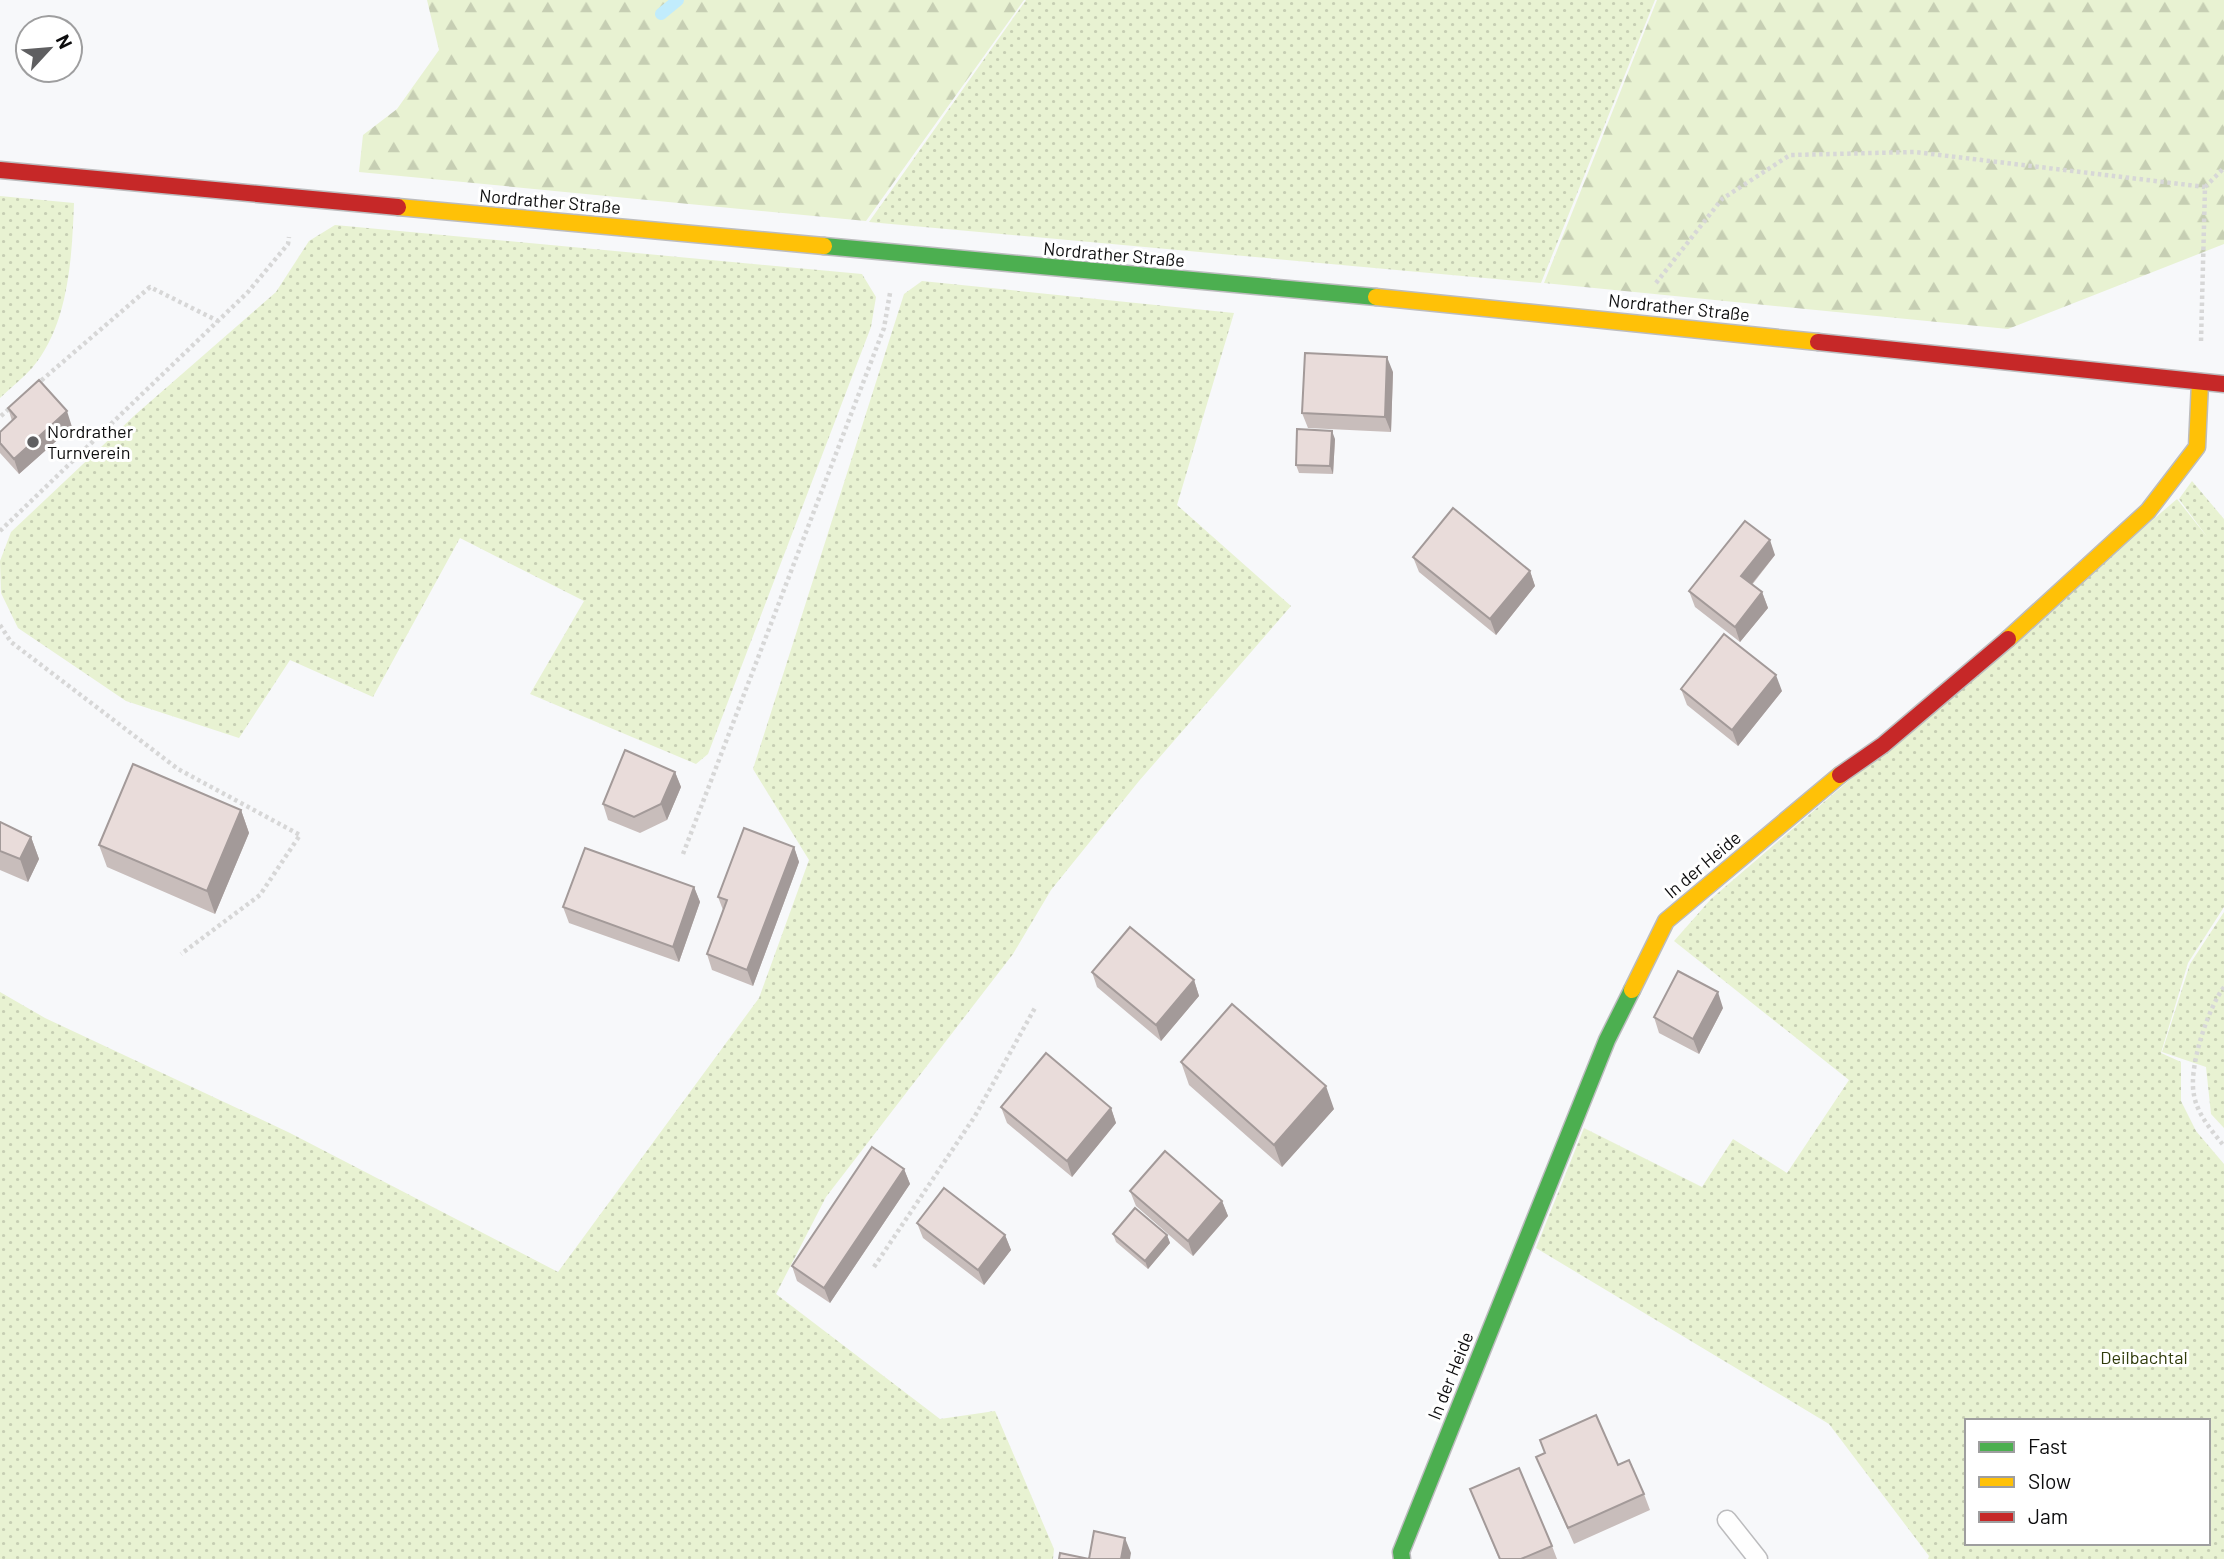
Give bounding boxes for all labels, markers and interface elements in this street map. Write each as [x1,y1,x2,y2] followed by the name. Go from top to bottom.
[14,14,84,84] north arrow
[52,31,78,52] text: N
[478,184,622,218] street label: Nordrather Straße
[1042,237,1186,271] street label: Nordrather Straße
[1607,289,1751,325] street label: Nordrather Straße
[47,420,134,463] place label: Nordrather Turnverein
[25,434,41,450] marker: Nordrather Turnverein
[1660,826,1745,903] street label: In der Heide
[1422,1328,1478,1423] street label: In der Heide
[2100,1346,2188,1368] park label: Deilbachtal
[1965,1419,2210,1545] legend
[2028,1433,2068,1458] text: Fast
[2028,1468,2071,1493] text: Slow
[2028,1503,2068,1528] text: Jam

